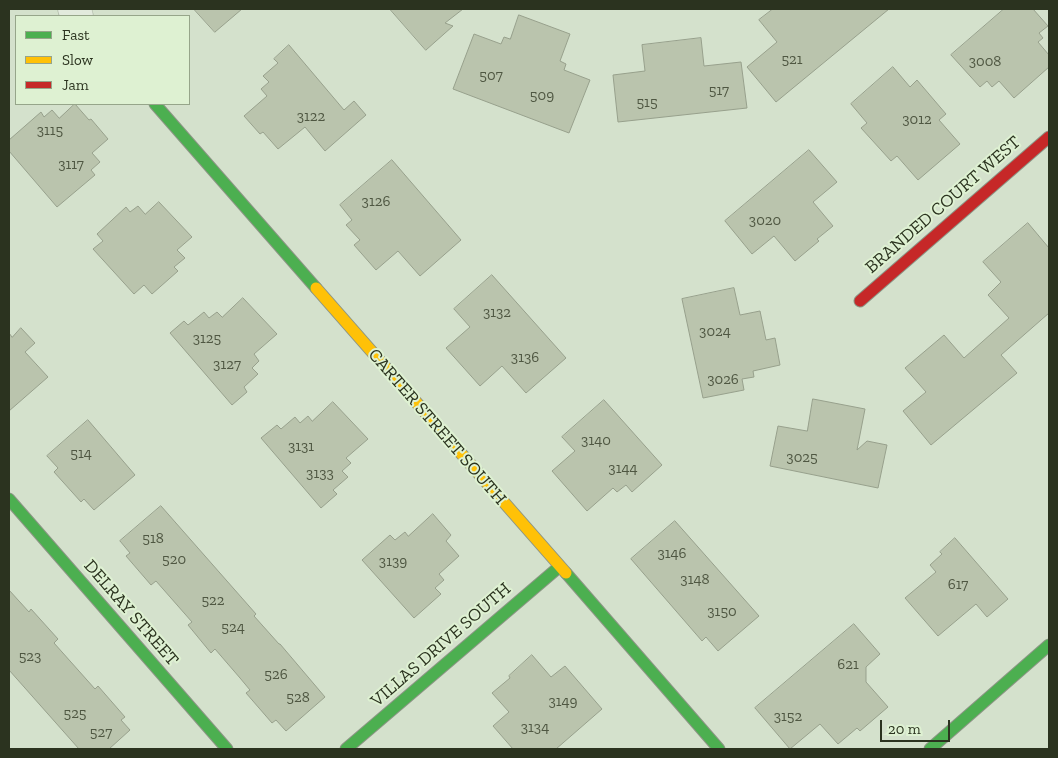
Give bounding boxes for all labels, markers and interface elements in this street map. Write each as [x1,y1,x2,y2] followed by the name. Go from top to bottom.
[15,15,190,105] legend
[62,26,90,44] text: Fast
[62,51,93,69] text: Slow
[781,51,803,69] house number: 521
[969,53,1001,71] house number: 3008
[479,67,503,85] house number: 507
[62,76,89,94] text: Jam
[709,82,729,100] house number: 517
[530,87,554,105] house number: 509
[636,94,658,112] house number: 515
[297,108,325,126] house number: 3122
[902,111,932,129] house number: 3012
[37,122,63,140] house number: 3115
[861,132,1025,278] street label: BRANDED COURT WEST
[58,156,84,174] house number: 3117
[362,193,390,211] house number: 3126
[749,212,781,230] house number: 3020
[483,304,511,322] house number: 3132
[699,323,731,341] house number: 3024
[193,330,221,348] house number: 3125
[363,345,511,509] street label: CARTER STREET SOUTH
[511,349,539,367] house number: 3136
[213,356,241,374] house number: 3127
[707,371,739,389] house number: 3026
[581,432,611,450] house number: 3140
[288,438,314,456] house number: 3131
[70,445,92,463] house number: 514
[786,449,818,467] house number: 3025
[608,460,638,478] house number: 3144
[306,465,334,483] house number: 3133
[142,530,164,548] house number: 518
[657,545,687,563] house number: 3146
[162,551,186,569] house number: 520
[379,553,407,571] house number: 3139
[79,555,183,671] street label: DELRAY STREET
[680,571,710,589] house number: 3148
[948,576,968,594] house number: 617
[367,578,515,712] street label: VILLAS DRIVE SOUTH
[201,592,225,610] house number: 522
[707,603,737,621] house number: 3150
[221,619,245,637] house number: 524
[19,648,41,666] house number: 523
[837,656,859,674] house number: 621
[264,666,288,684] house number: 526
[286,689,310,707] house number: 528
[548,693,578,711] house number: 3149
[63,705,87,723] house number: 525
[774,708,802,726] house number: 3152
[883,710,953,742] scale bar
[521,719,549,737] house number: 3134
[888,720,921,738] text: 20 m
[90,724,112,742] house number: 527

